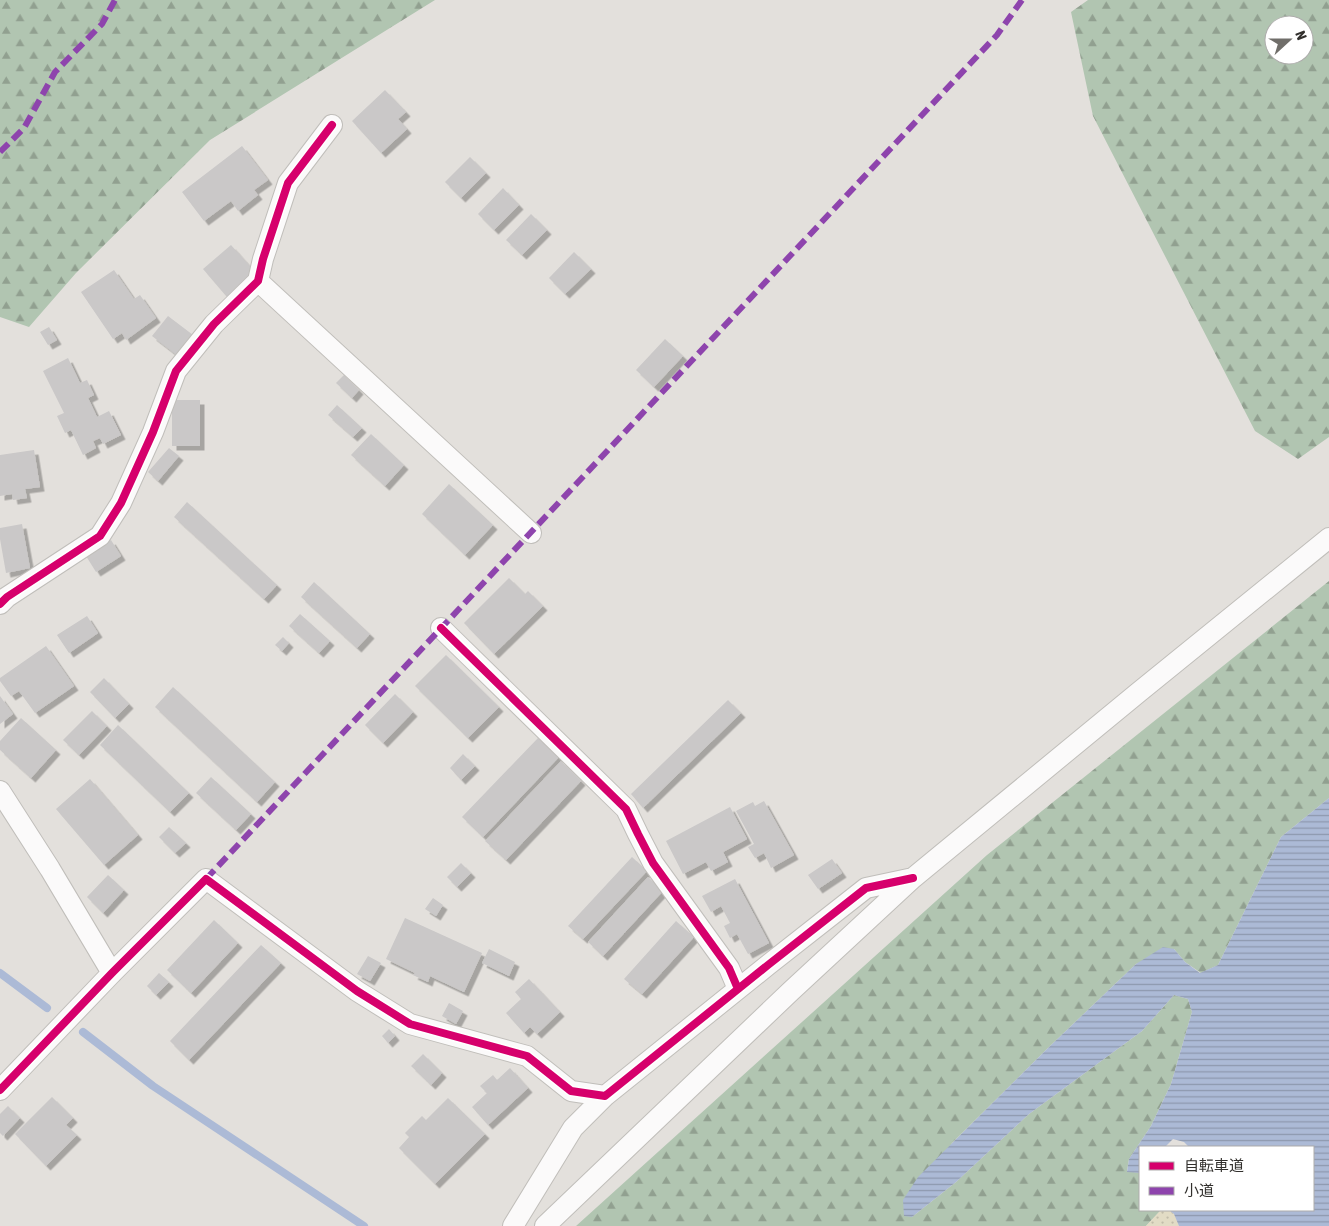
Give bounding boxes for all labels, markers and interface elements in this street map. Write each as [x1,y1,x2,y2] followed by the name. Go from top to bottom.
[1264,15,1314,65] north arrow
[1292,29,1310,42] text: N
[1139,1146,1314,1211] legend
[1184,1157,1244,1174] text: 自転車道
[1184,1182,1214,1199] text: 小道

